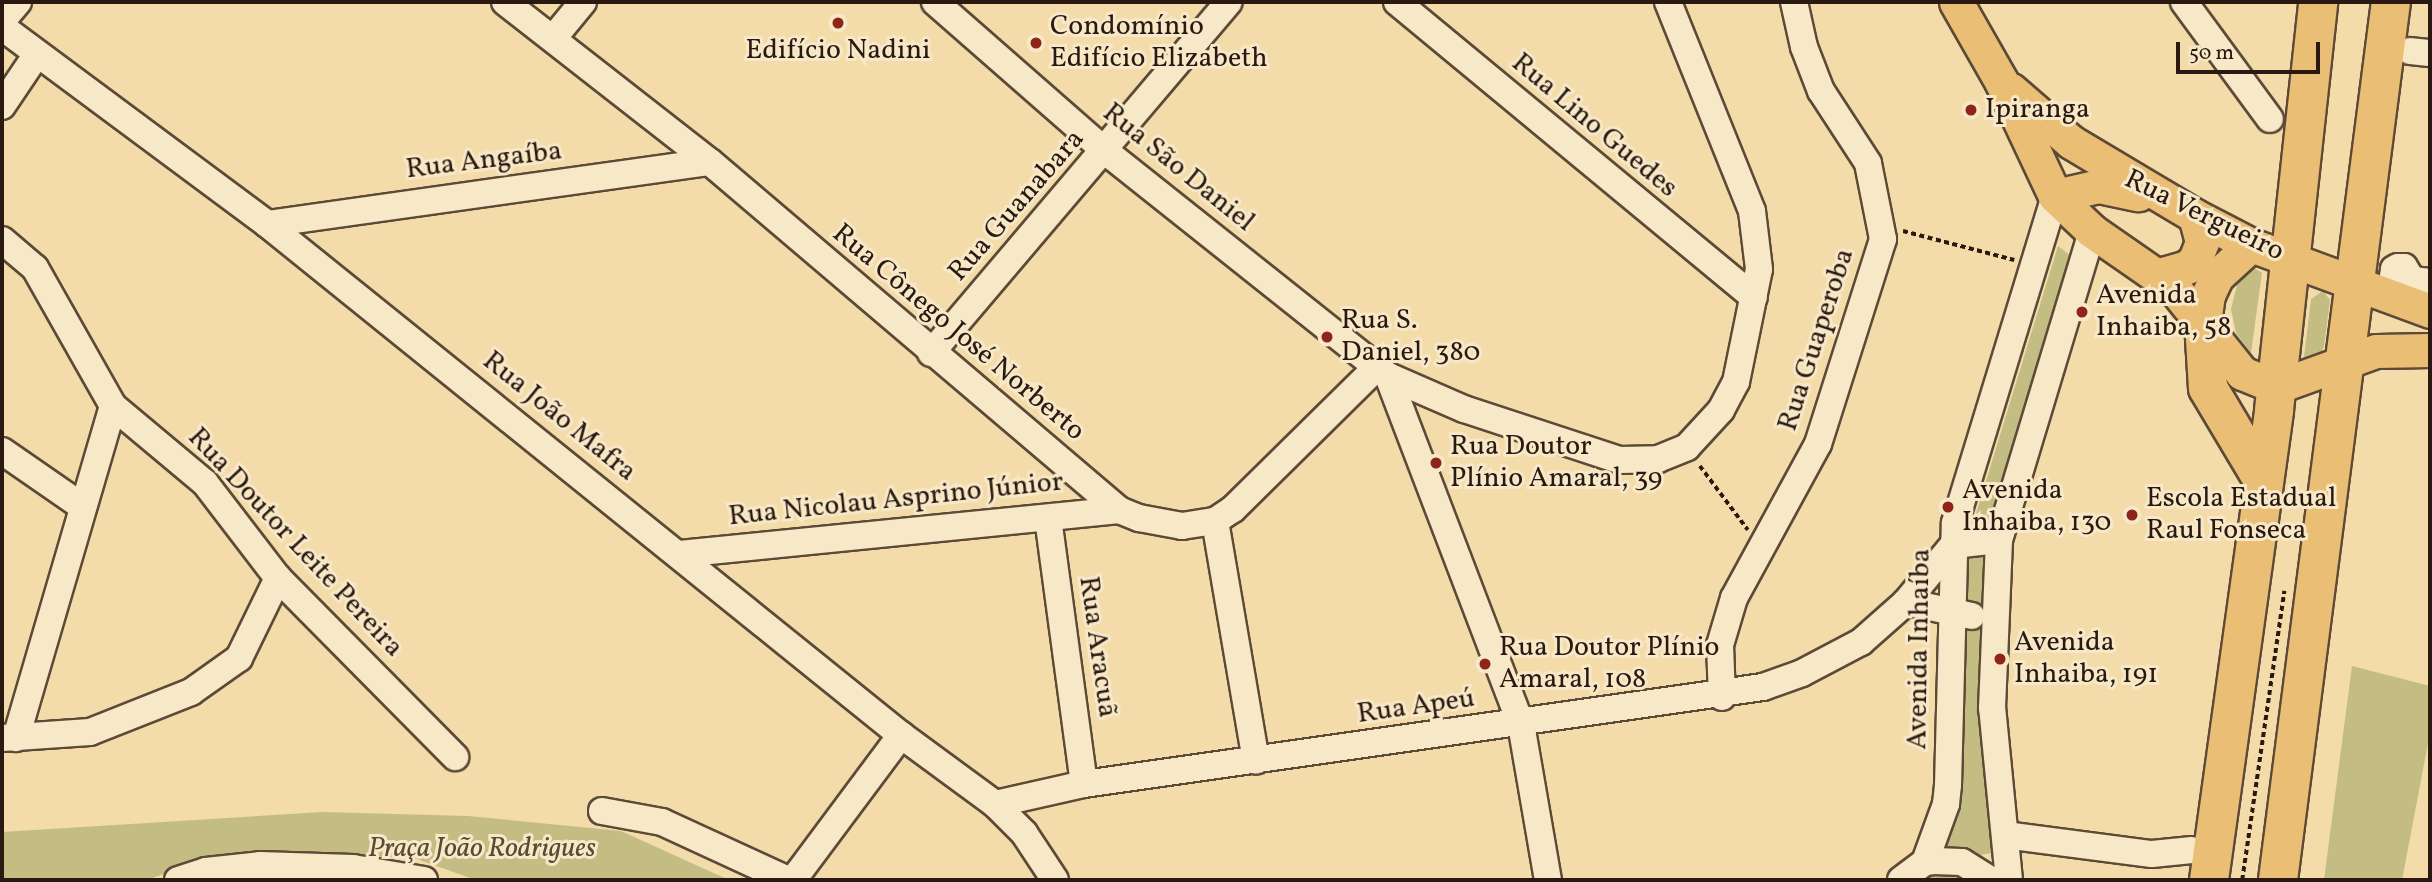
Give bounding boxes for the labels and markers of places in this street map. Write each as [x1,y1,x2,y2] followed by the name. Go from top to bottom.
[1050,10,1268,76] place label: Condomínio Edifício Elizabeth
[830,15,846,31] marker: Edifício Nadini
[745,34,931,68] place label: Edifício Nadini
[1028,35,1044,51] marker: Condomínio Edifício Elizabeth
[1985,93,2090,127] place label: Ipiranga
[1963,102,1979,118] marker: Ipiranga
[2096,279,2231,345] place label: Avenida Inhaiba, 58
[1341,304,1480,370] place label: Rua S. Daniel, 380
[2074,304,2090,320] marker: Avenida Inhaiba, 58
[1319,329,1335,345] marker: Rua S. Daniel, 380
[1450,430,1662,496] place label: Rua Doutor Plínio Amaral, 39
[1428,455,1444,471] marker: Rua Doutor Plínio Amaral, 39
[1962,474,2111,540] place label: Avenida Inhaiba, 130
[2146,482,2336,548] place label: Escola Estadual Raul Fonseca
[1940,499,1956,515] marker: Avenida Inhaiba, 130
[2124,507,2140,523] marker: Escola Estadual Raul Fonseca
[2014,626,2158,692] place label: Avenida Inhaiba, 191
[1499,631,1719,697] place label: Rua Doutor Plínio Amaral, 108
[1992,651,2008,667] marker: Avenida Inhaiba, 191
[1477,656,1493,672] marker: Rua Doutor Plínio Amaral, 108

